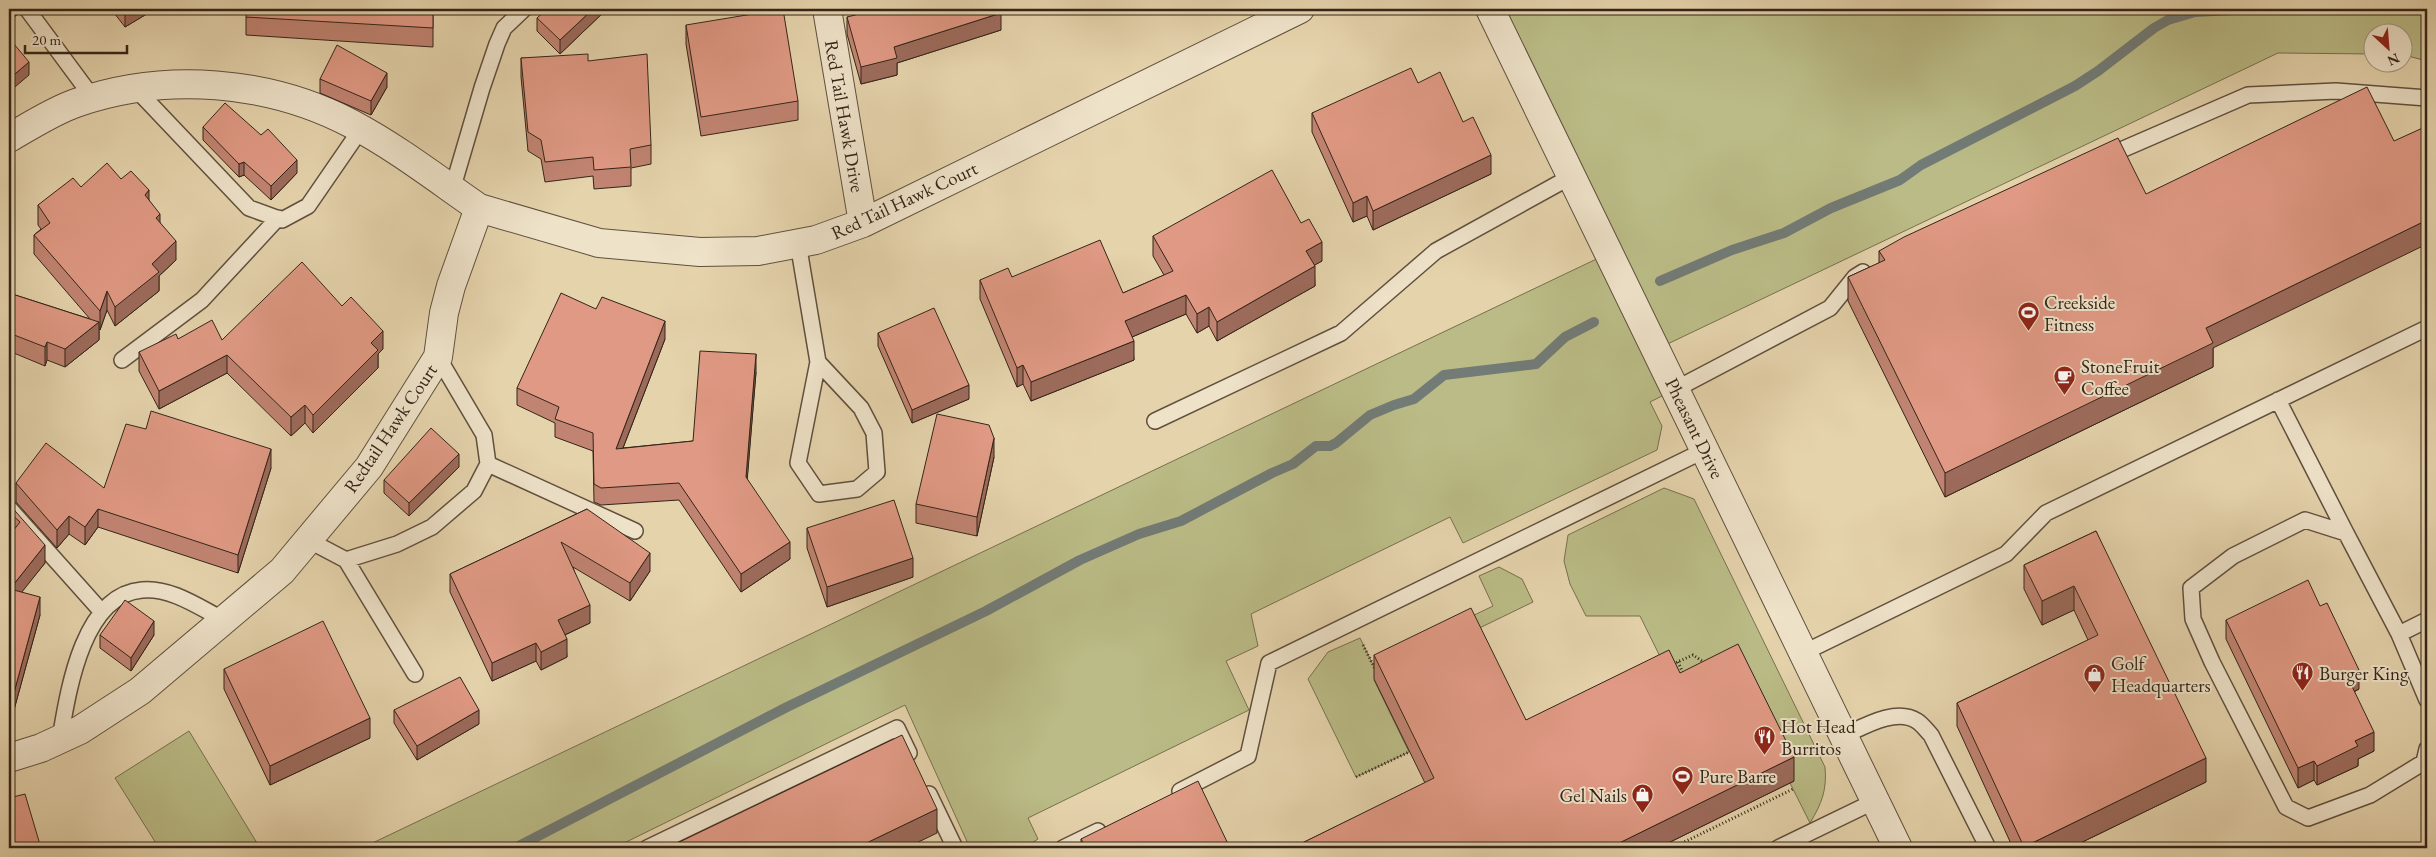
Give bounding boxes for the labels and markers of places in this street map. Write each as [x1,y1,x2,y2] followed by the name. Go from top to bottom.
[2044,290,2115,337] place label: Creekside Fitness
[2016,301,2040,332] sports icon: Creekside Fitness
[2081,354,2159,401] place label: StoneFruit Coffee
[2053,365,2077,396] cafe icon: StoneFruit Coffee
[2111,651,2211,698] place label: Golf Headquarters
[2291,661,2315,692] restaurant icon: Burger King
[2319,661,2409,686] place label: Burger King
[2083,662,2107,693] shop icon: Golf Headquarters
[1781,714,1856,761] place label: Hot Head Burritos
[1753,725,1777,756] restaurant icon: Hot Head Burritos
[1671,764,1695,795] sports icon: Pure Barre
[1699,764,1776,789] place label: Pure Barre
[1559,783,1627,808] place label: Gel Nails
[1631,783,1655,814] shop icon: Gel Nails

